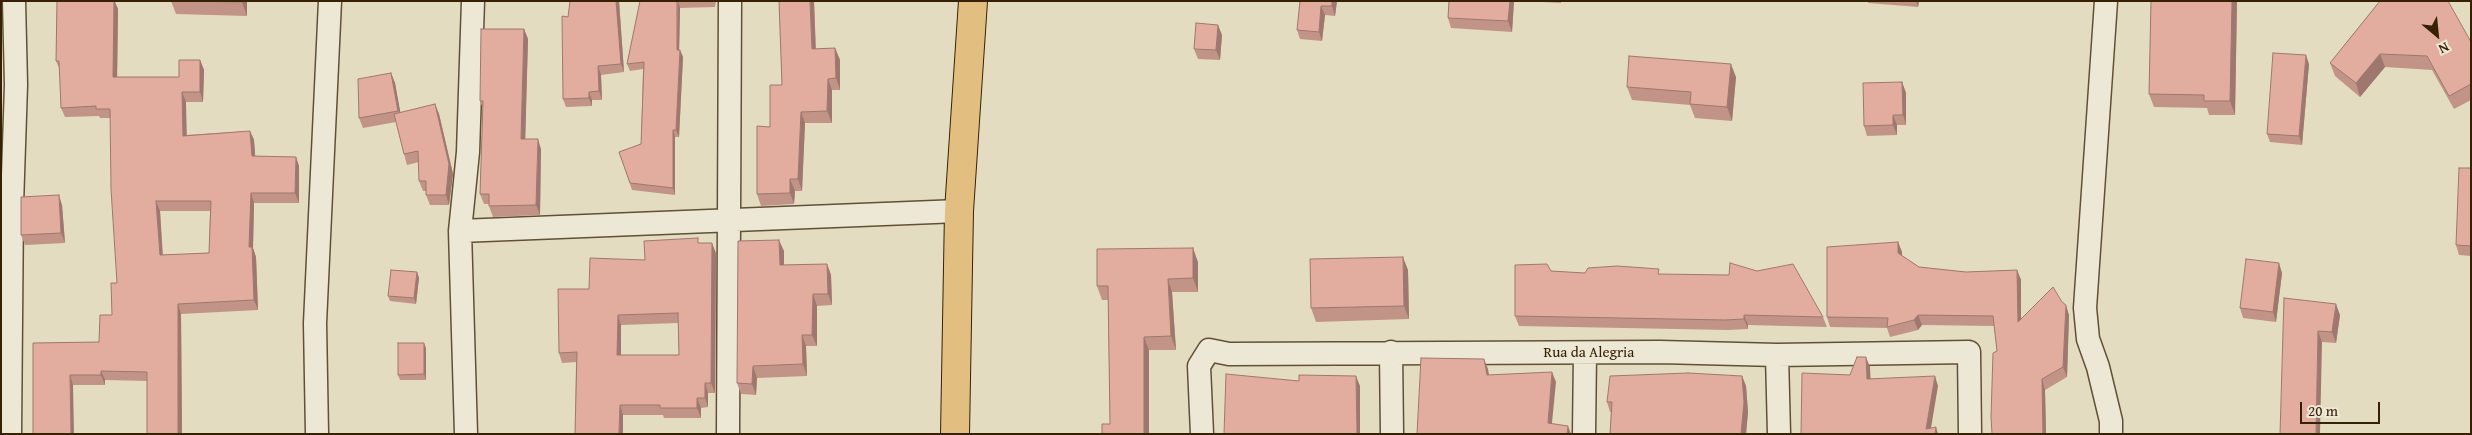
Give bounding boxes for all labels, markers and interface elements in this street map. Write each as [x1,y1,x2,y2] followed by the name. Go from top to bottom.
[2412,10,2462,60] north arrow
[2435,37,2453,59] text: N
[1544,344,1634,362] street label: Rua da Alegria
[2302,392,2382,424] scale bar
[2308,400,2338,421] text: 20 m

